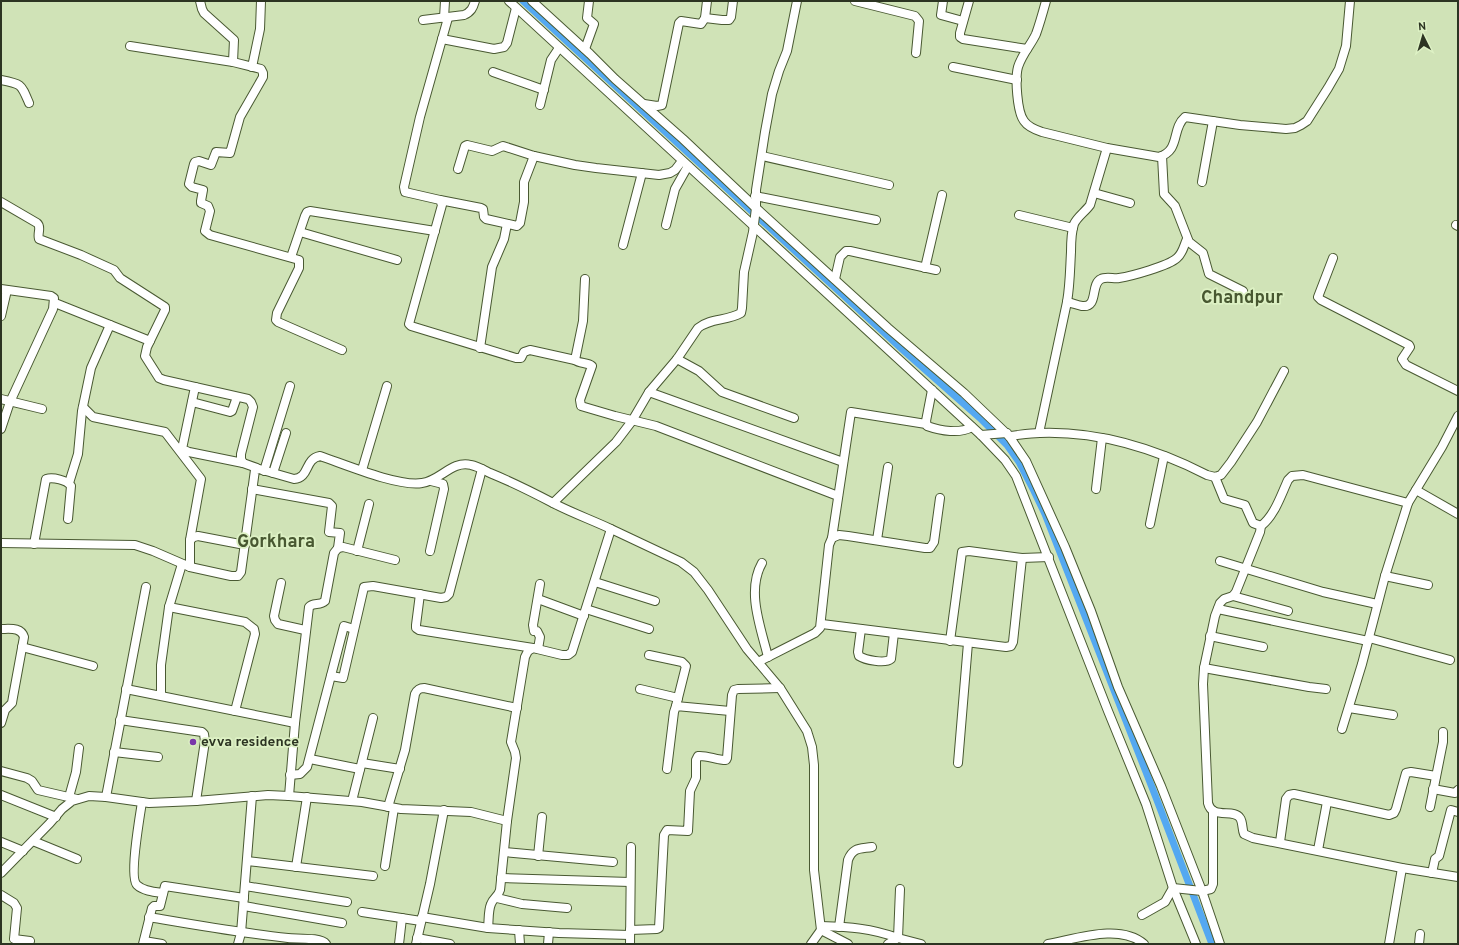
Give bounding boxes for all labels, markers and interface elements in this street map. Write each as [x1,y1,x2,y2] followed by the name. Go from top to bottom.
[1403,16,1443,56] north arrow
[1418,20,1427,34] text: N
[1201,287,1283,310] district label: Chandpur
[237,531,315,554] district label: Gorkhara
[201,734,299,751] place label: evva residence
[188,737,198,747] marker: evva residence

